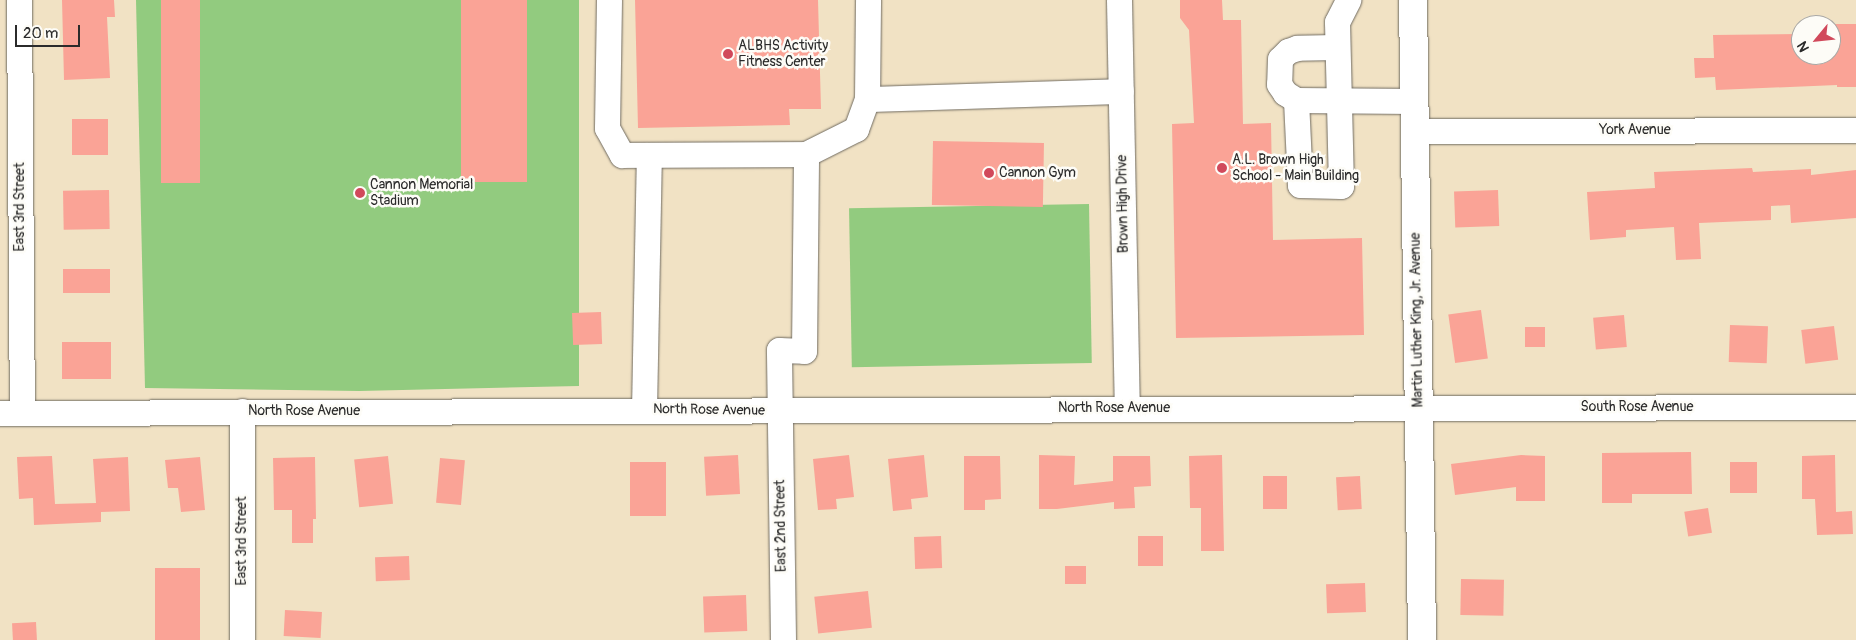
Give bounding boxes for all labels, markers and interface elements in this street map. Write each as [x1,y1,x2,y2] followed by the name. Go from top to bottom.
[18,15,82,47] scale bar
[1791,15,1841,65] north arrow
[23,24,58,43] text: 20 m
[738,38,828,70] place label: ALBHS Activity Fitness Center
[1793,39,1813,55] text: N
[722,48,734,60] marker: ALBHS Activity Fitness Center
[1599,122,1671,138] street label: York Avenue
[1232,152,1359,184] place label: A.L. Brown High School - Main Building
[1114,155,1132,253] street label: Brown High Drive
[12,162,28,252] street label: East 3rd Street
[1216,162,1228,174] marker: A.L. Brown High School - Main Building
[999,165,1076,181] place label: Cannon Gym
[983,167,995,179] marker: Cannon Gym
[370,177,473,210] place label: Cannon Memorial Stadium
[354,187,366,199] marker: Cannon Memorial Stadium
[1407,232,1427,408] street label: Martin Luther King, Jr. Avenue
[1581,399,1693,415] street label: South Rose Avenue
[1058,400,1170,416] street label: North Rose Avenue
[653,401,765,419] street label: North Rose Avenue
[248,403,360,419] street label: North Rose Avenue
[772,480,790,572] street label: East 2nd Street
[234,496,250,586] street label: East 3rd Street

